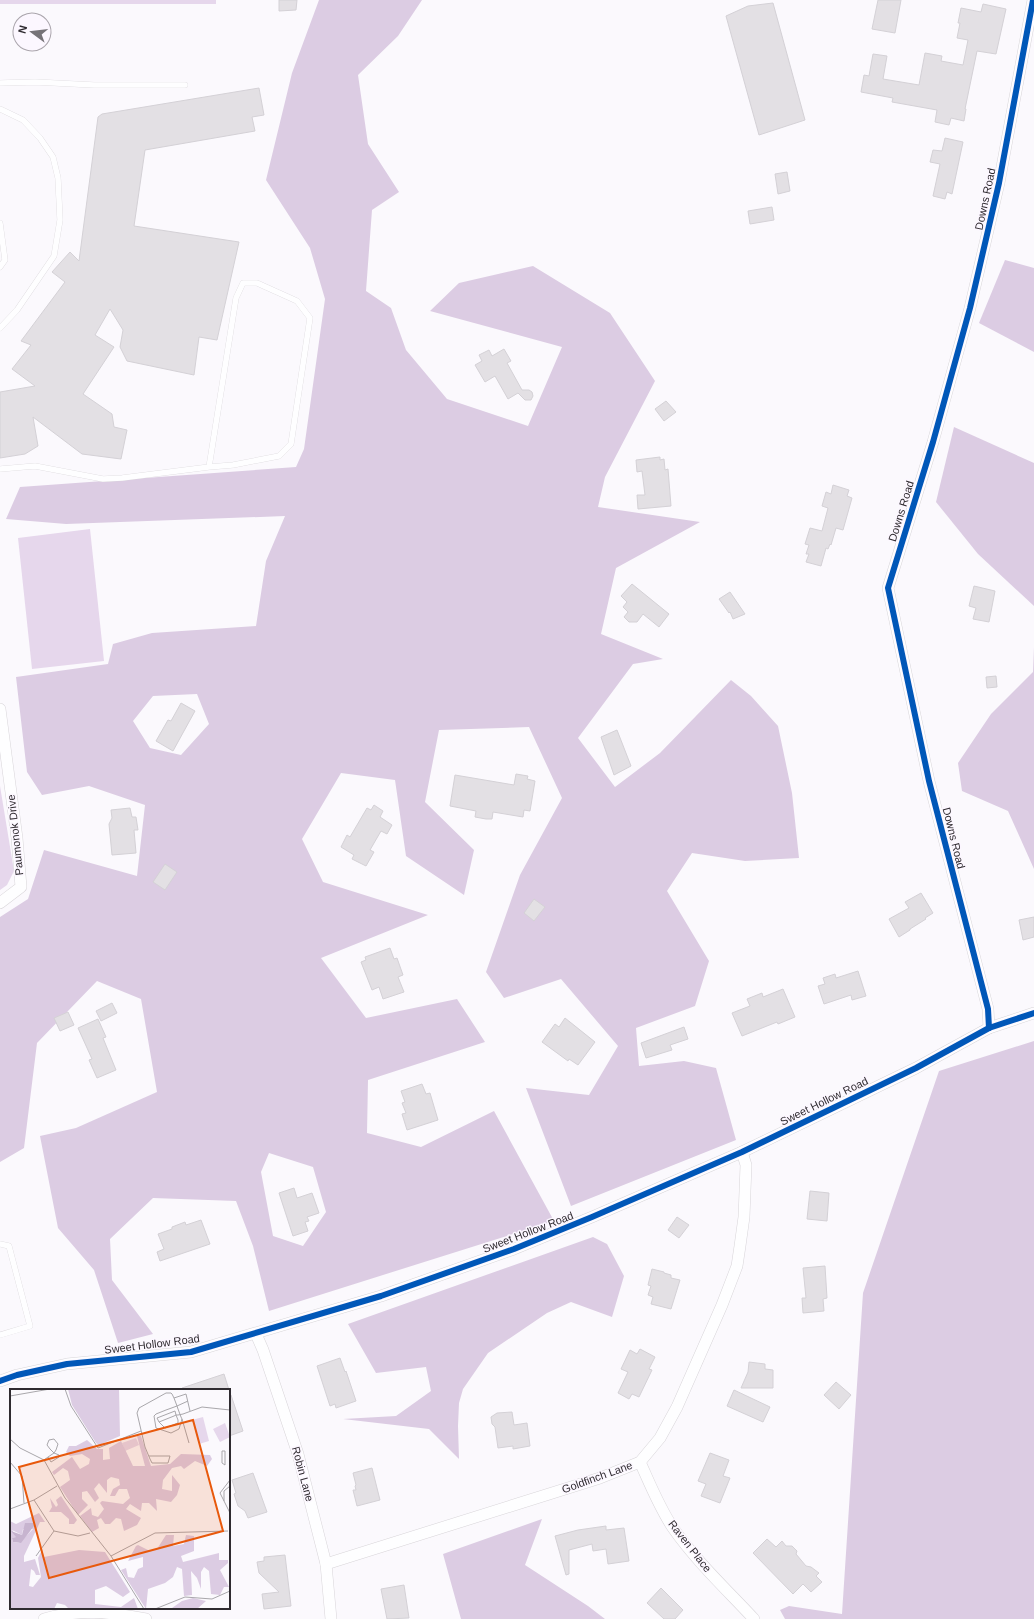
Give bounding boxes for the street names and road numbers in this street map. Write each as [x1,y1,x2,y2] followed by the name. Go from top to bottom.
[973,167,997,231] street label: Downs Road
[886,479,916,543] street label: Downs Road
[5,794,25,876] street label: Paumonok Drive
[941,806,967,870] street label: Downs Road
[778,1075,870,1127] street label: Sweet Hollow Road
[481,1209,575,1255] street label: Sweet Hollow Road
[104,1332,200,1356] street label: Sweet Hollow Road
[290,1445,316,1503] street label: Robin Lane
[560,1459,634,1495] street label: Goldfinch Lane
[666,1518,714,1574] street label: Raven Place

